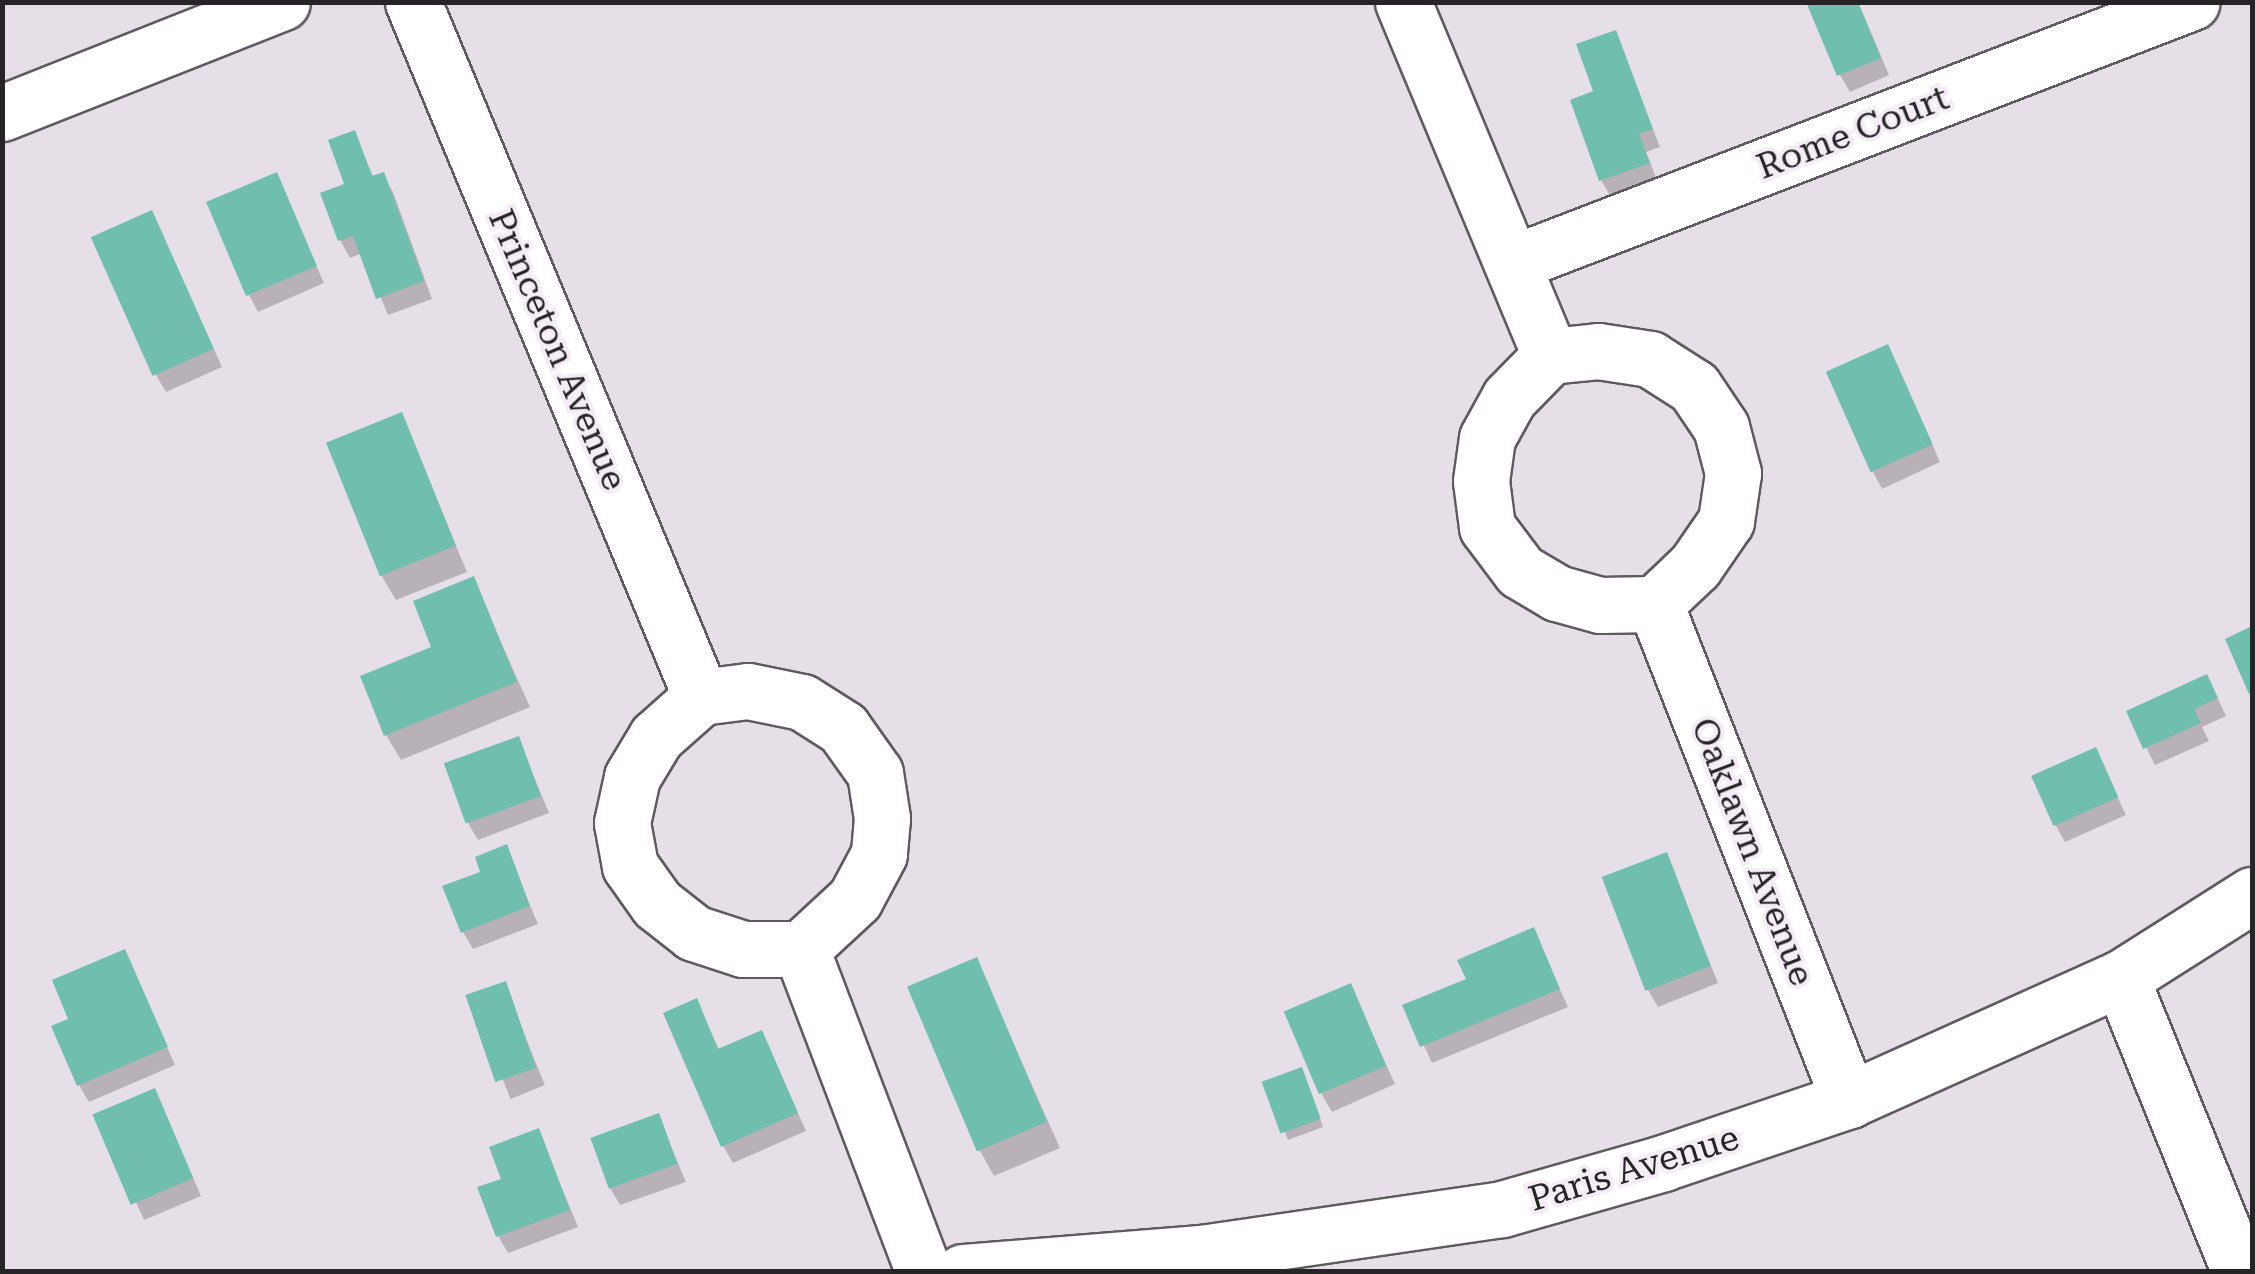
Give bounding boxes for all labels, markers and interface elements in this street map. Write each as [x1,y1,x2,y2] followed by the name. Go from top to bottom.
[1751,77,1955,189] street label: Rome Court
[479,203,635,497] street label: Princeton Avenue
[1682,712,1822,992] street label: Oaklawn Avenue
[1524,1117,1744,1221] street label: Paris Avenue

